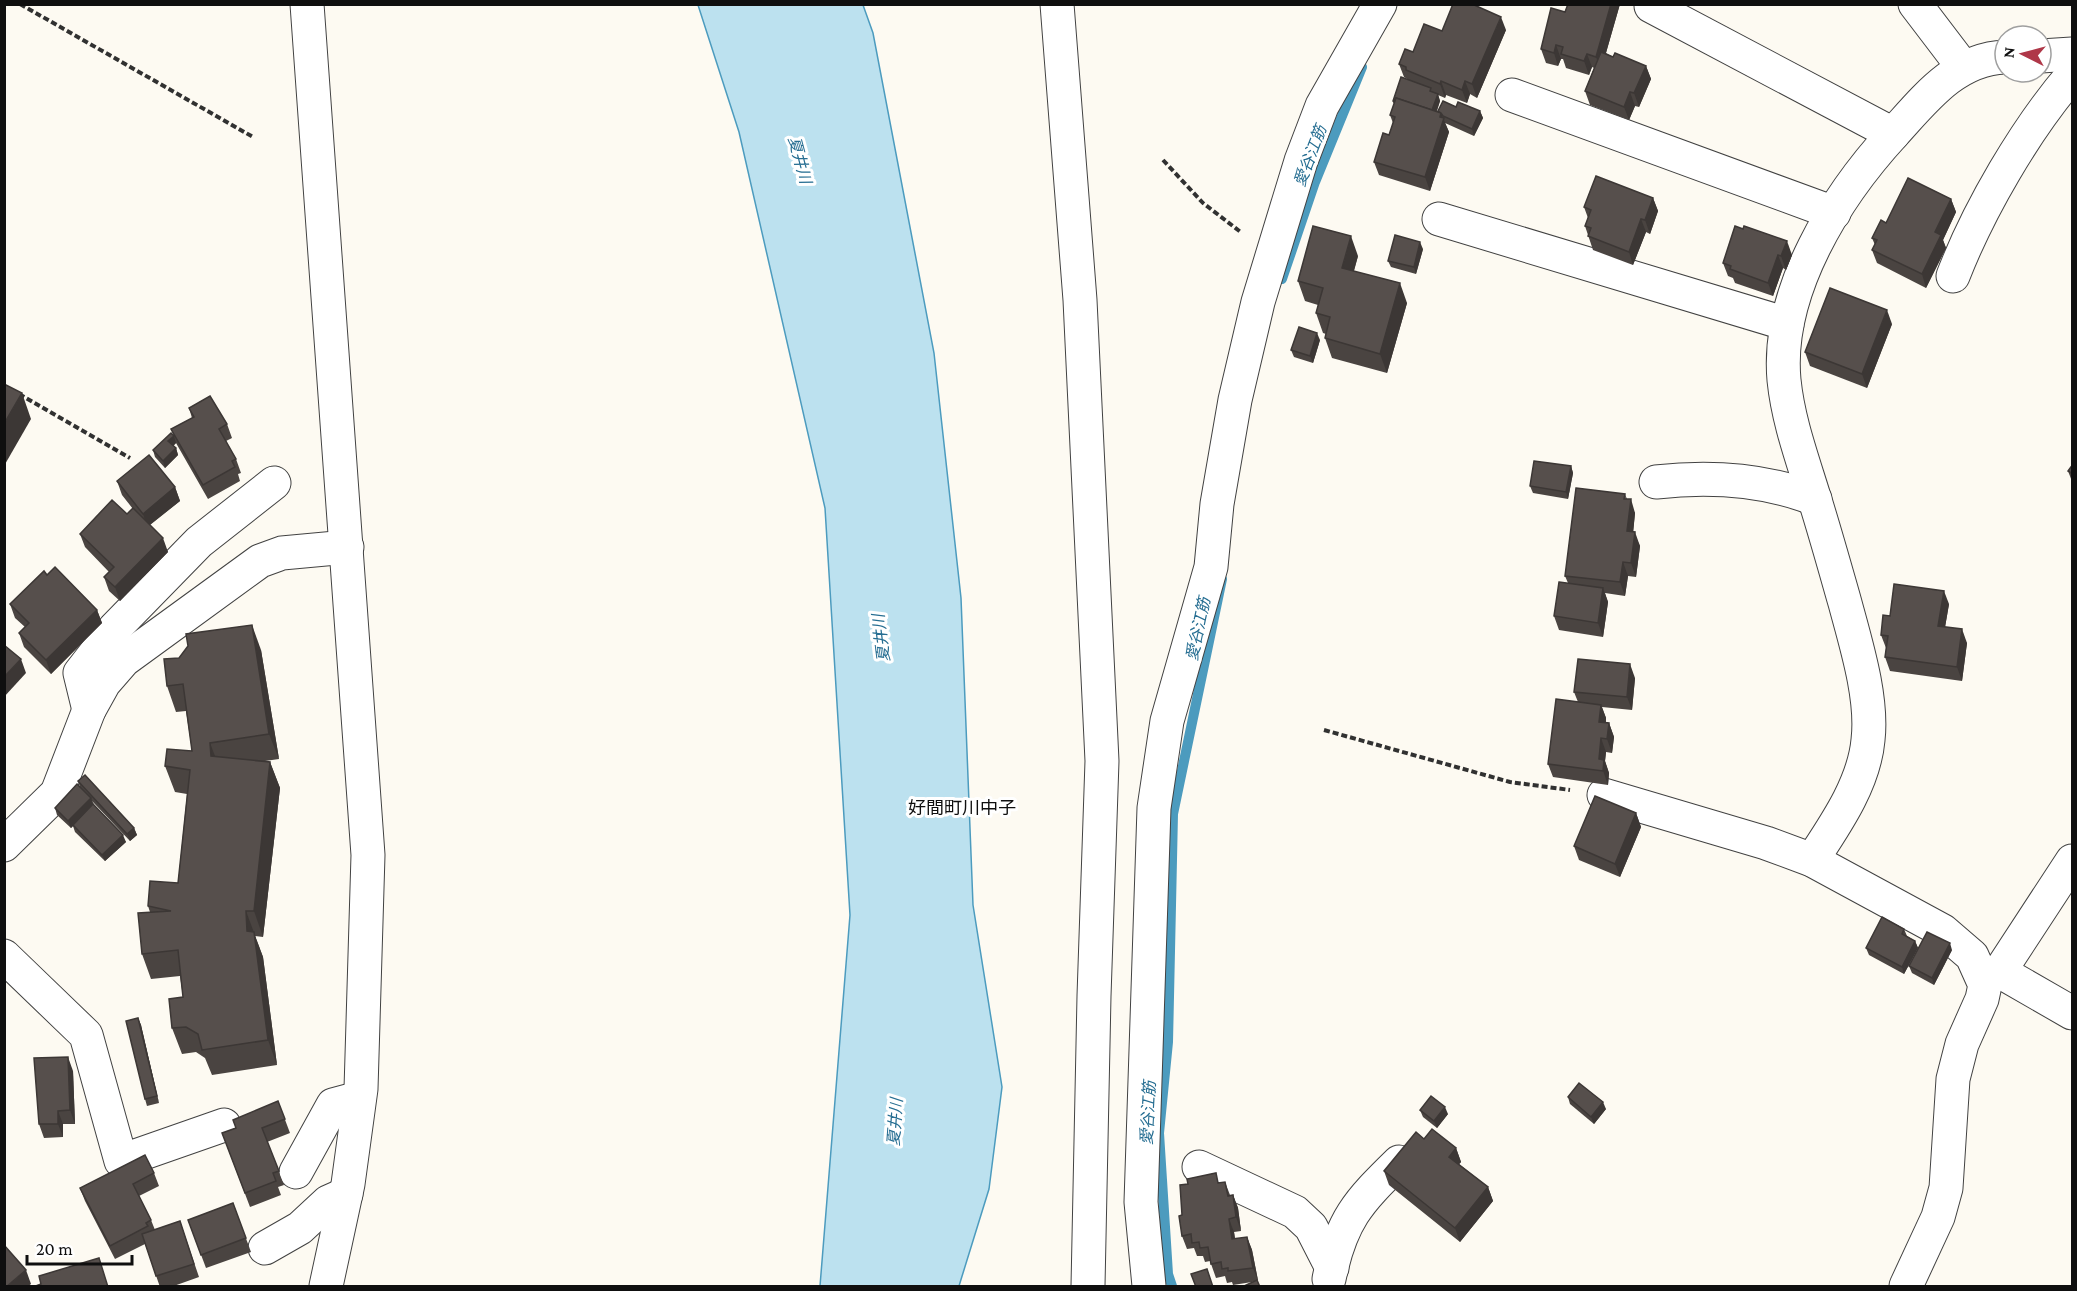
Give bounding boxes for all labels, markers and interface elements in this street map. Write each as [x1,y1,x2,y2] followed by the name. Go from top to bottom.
[1993,24,2053,84] north arrow
[2000,46,2018,59] text: N
[1291,120,1330,189] water label: 愛谷江筋
[786,135,815,187] water label: 夏井川
[1183,593,1214,662] water label: 愛谷江筋
[869,611,892,663] water label: 夏井川
[908,798,1016,818] district label: 好間町川中子
[1138,1078,1158,1145] water label: 愛谷江筋
[885,1095,905,1147] water label: 夏井川
[27,1228,132,1266] scale bar
[36,1239,73,1259] text: 20 m

